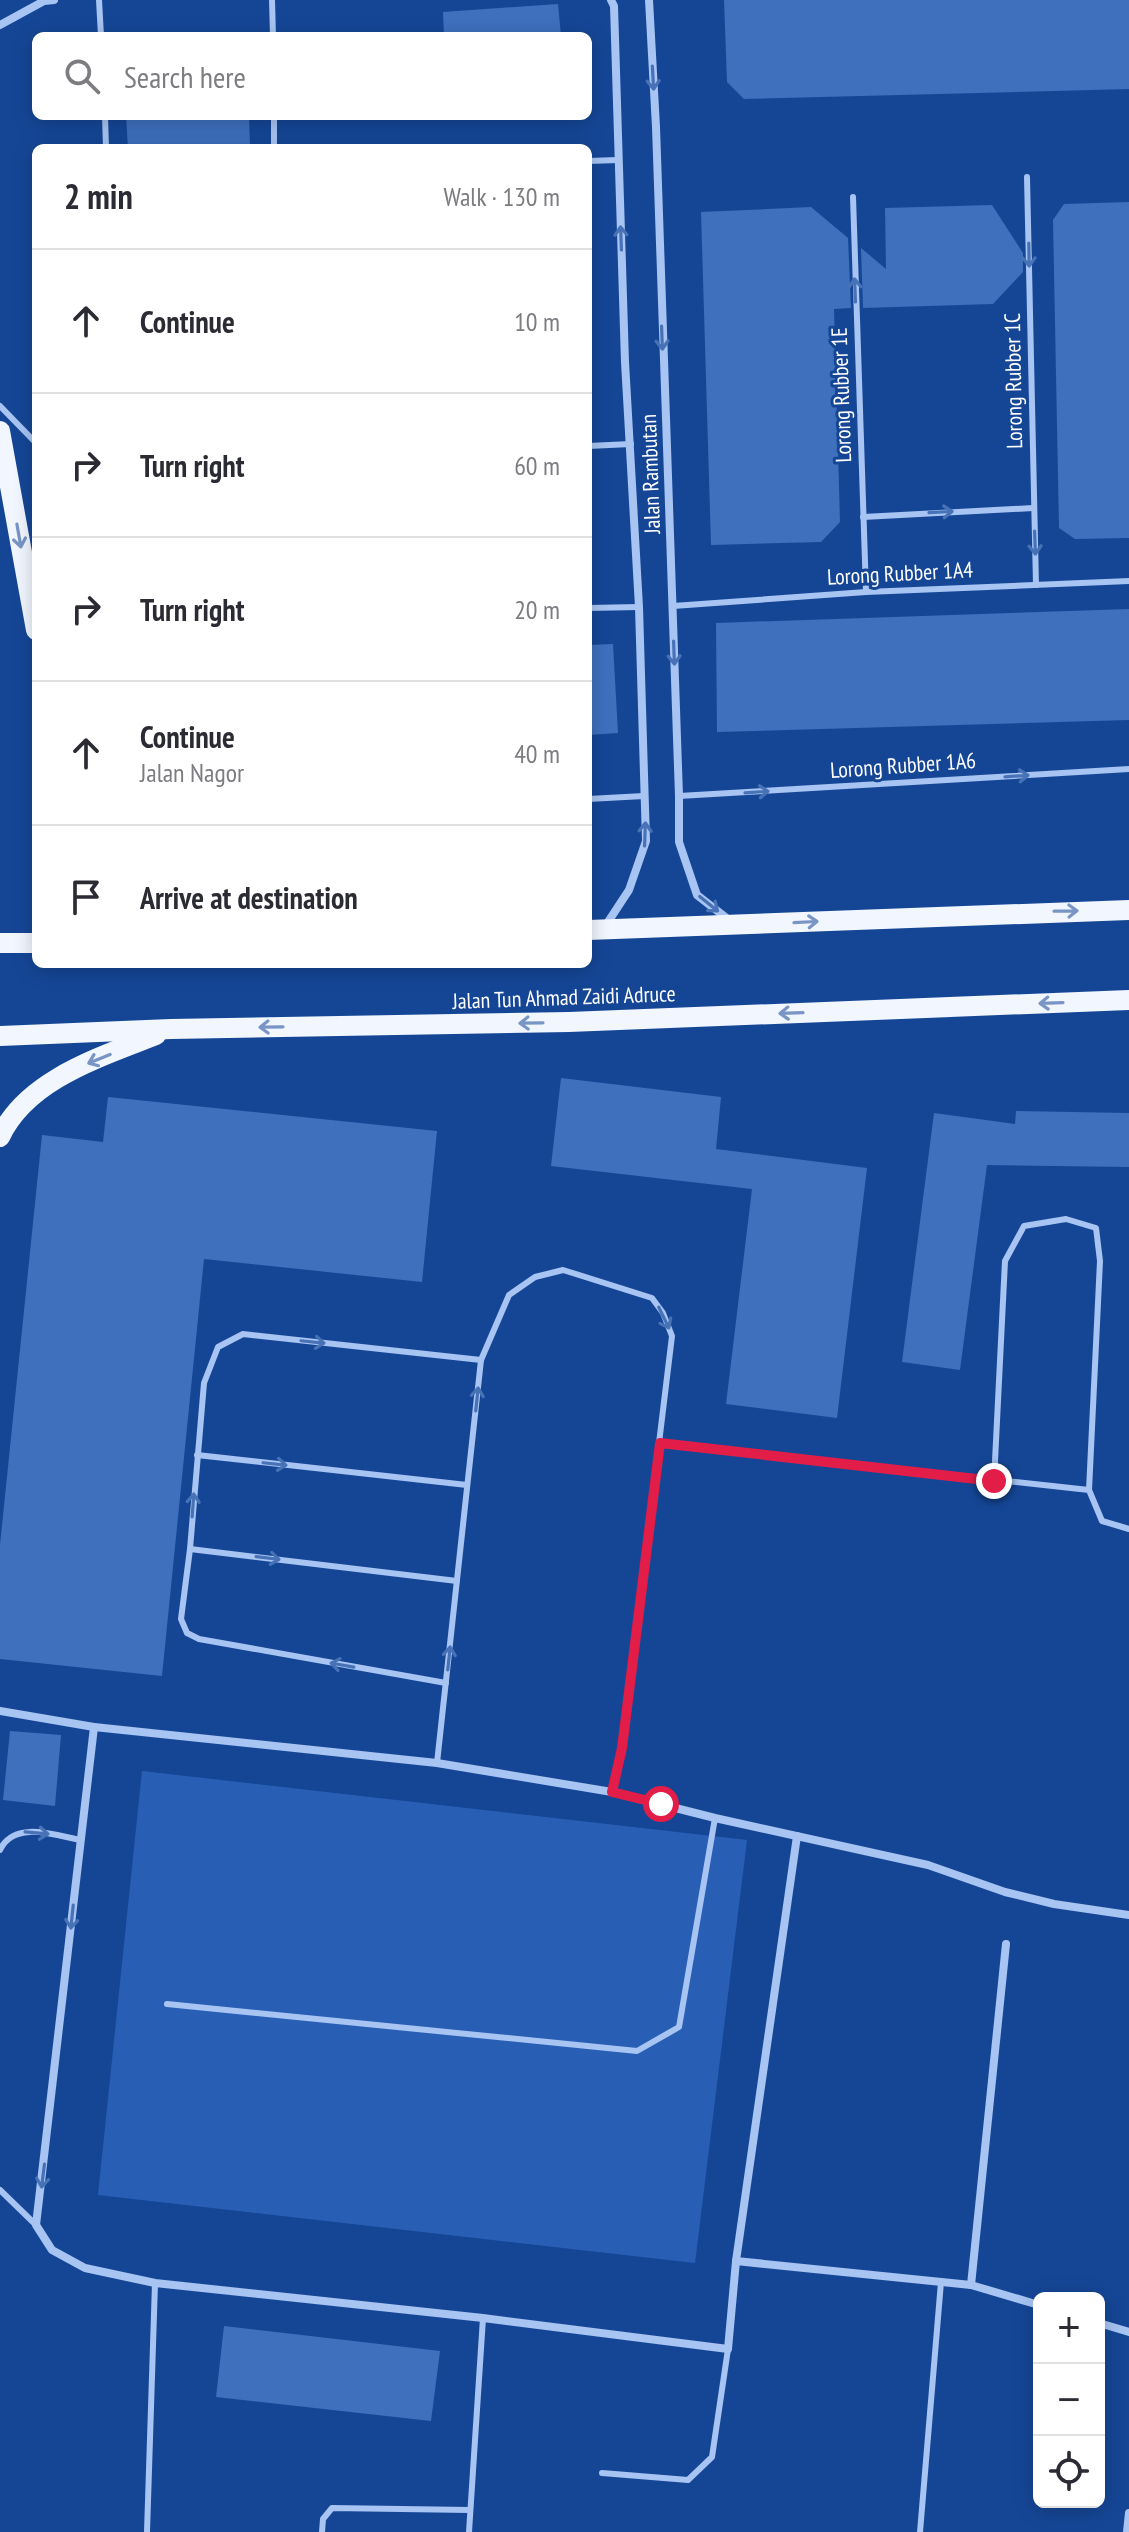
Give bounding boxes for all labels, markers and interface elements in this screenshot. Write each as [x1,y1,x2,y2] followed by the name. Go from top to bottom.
[32,32,592,120] search box
[60,54,104,98] icon: search
[124,57,246,96] text: Search here
[645,64,660,91] one-way arrow
[64,174,133,218] text: 2 min
[443,180,560,213] text: Walk · 130 m
[613,225,628,252] one-way arrow
[1021,241,1036,268] one-way arrow
[848,277,863,304] one-way arrow
[64,299,108,343] icon: ahead
[140,302,235,341] text: Continue
[514,305,560,338] text: 10 m
[998,313,1028,449] street label: Lorong Rubber 1C
[655,324,670,351] one-way arrow
[825,327,857,463] street label: Lorong Rubber 1E
[634,414,666,535] street label: Jalan Rambutan
[64,443,108,487] icon: right
[140,446,244,485] text: Turn right
[514,449,560,482] text: 60 m
[927,505,954,520] one-way arrow
[12,523,27,548] one-way arrow
[1027,529,1042,556] one-way arrow
[826,555,974,591] street label: Lorong Rubber 1A4
[64,587,108,631] icon: right
[140,590,244,629] text: Turn right
[514,593,560,626] text: 20 m
[667,639,682,666] one-way arrow
[140,717,235,756] text: Continue
[64,731,108,775] icon: ahead
[514,737,560,770] text: 40 m
[829,746,977,784] street label: Lorong Rubber 1A6
[140,756,244,789] text: Jalan Nagor
[1003,768,1030,783] one-way arrow
[743,784,770,799] one-way arrow
[637,821,652,847] one-way arrow
[64,875,108,919] icon: arrive
[140,878,358,917] text: Arrive at destination
[698,896,719,913] one-way arrow
[1052,904,1079,919] one-way arrow
[792,914,819,929] one-way arrow
[451,979,676,1015] street label: Jalan Tun Ahmad Zaidi Adruce
[1038,996,1065,1011] one-way arrow
[778,1006,805,1021] one-way arrow
[518,1015,545,1030] one-way arrow
[258,1019,285,1035] one-way arrow
[87,1052,112,1067] one-way arrow
[657,1306,672,1330] one-way arrow
[299,1334,326,1349] one-way arrow
[469,1386,484,1413] one-way arrow
[261,1456,288,1471] one-way arrow
[976,1463,1012,1499] route end
[186,1492,201,1519] one-way arrow
[254,1551,281,1566] one-way arrow
[441,1645,456,1672] one-way arrow
[329,1656,355,1671] one-way arrow
[643,1786,679,1822] route start
[23,1826,49,1841] one-way arrow
[64,1903,79,1930] one-way arrow
[35,2162,50,2188] one-way arrow
[1033,2292,1105,2508] map controls
[1033,2292,1105,2364] button: +
[1033,2364,1105,2436] button: −
[1033,2436,1105,2508] button: locate

